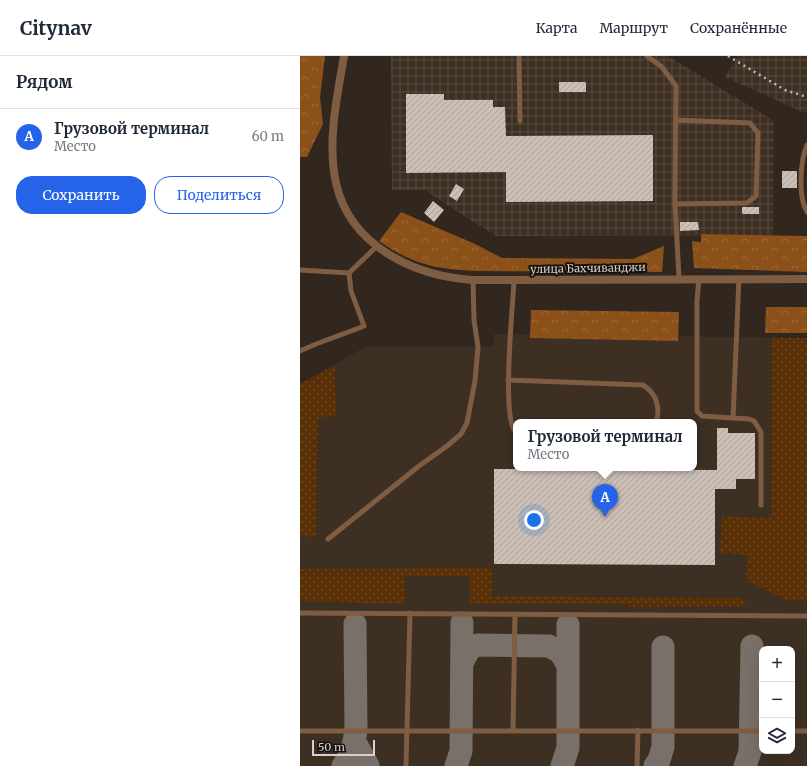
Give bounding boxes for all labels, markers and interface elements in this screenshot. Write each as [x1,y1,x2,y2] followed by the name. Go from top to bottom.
[20,16,92,40] text: Citynav
[536,19,577,37] text: Карта
[599,19,668,37] text: Маршрут
[690,19,787,37] text: Сохранённые
[16,71,72,93] text: Рядом
[54,119,209,138] text: Грузовой терминал
[24,128,34,145] text: A
[252,128,284,145] text: 60 m
[54,138,96,155] text: Место
[16,176,146,214] button: Сохранить
[154,176,284,214] button: Поделиться
[530,260,646,276] street label: улица Бахчиванджи
[513,419,697,471] popup
[527,427,683,446] text: Грузовой терминал
[527,446,569,463] text: Место
[592,484,618,517] pin: A
[524,510,544,530] your location
[759,646,795,754] map controls
[759,646,795,682] button: +
[759,682,795,718] button: −
[759,718,795,754] button: layers
[312,738,375,757] scale bar
[318,740,345,754] text: 50 m

